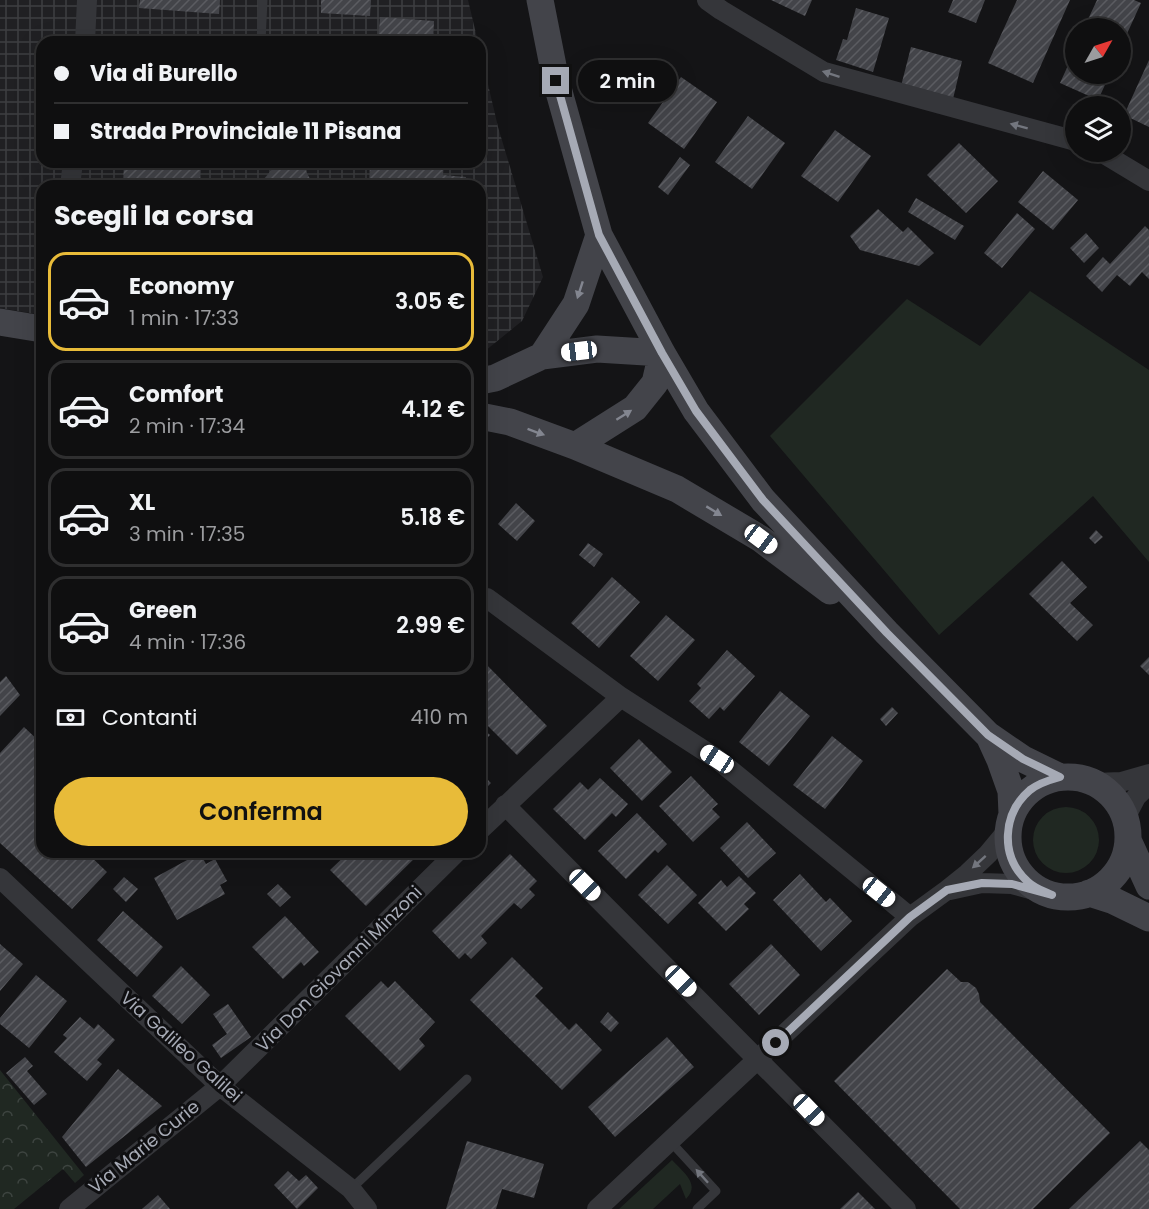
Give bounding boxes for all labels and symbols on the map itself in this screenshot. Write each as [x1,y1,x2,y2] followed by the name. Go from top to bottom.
[1065,18,1131,84] north arrow
[577,60,676,102] callout: 2 min
[542,67,569,94] route end
[822,68,840,78] one-way arrow
[1010,120,1028,130] one-way arrow
[575,281,585,299] one-way arrow
[560,340,598,362] car
[616,410,632,421] one-way arrow
[527,428,545,437] one-way arrow
[706,506,722,517] one-way arrow
[741,521,781,557] car
[697,742,737,776] car
[972,855,987,869] one-way arrow
[566,866,604,904] car
[859,874,899,910] car
[250,880,427,1057] street label: Via Don Giovanni Minzoni
[662,962,700,1000] car
[115,985,248,1108] street label: Via Galileo Galilei
[762,1029,789,1056] route start
[790,1091,828,1129] car
[83,1094,204,1199] street label: Via Marie Curie
[695,1169,709,1183] one-way arrow

